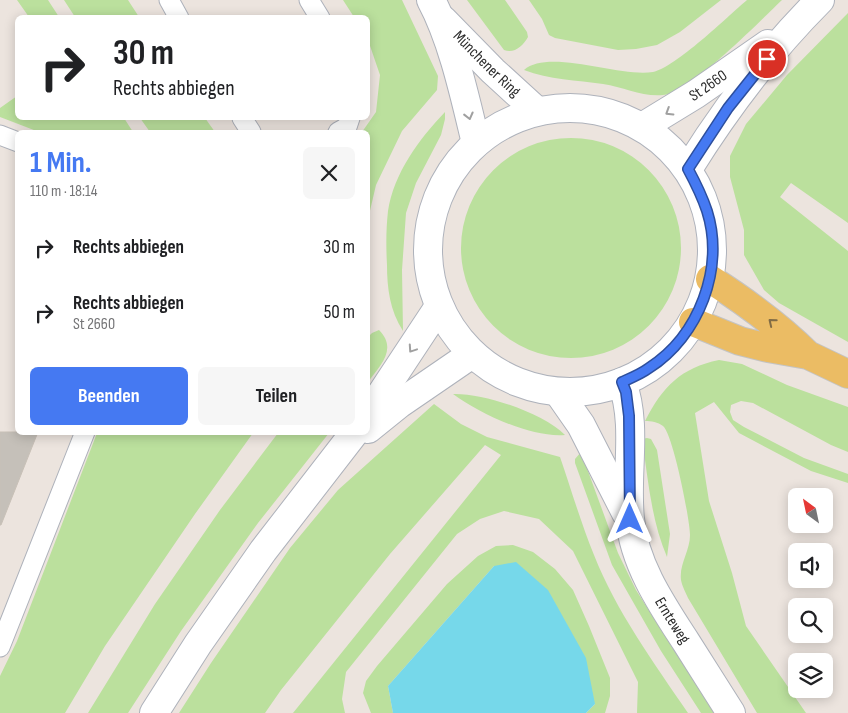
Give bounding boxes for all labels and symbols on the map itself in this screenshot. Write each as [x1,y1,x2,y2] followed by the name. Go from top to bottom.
[449,27,525,101] street label: Münchener Ring
[746,38,788,80] pin
[686,66,731,105] street label: St 2660
[665,105,674,115] one-way arrow
[464,111,474,119] one-way arrow
[769,318,778,327] one-way arrow
[409,343,418,353] one-way arrow
[788,488,832,532] north arrow
[603,492,655,544] position arrow
[651,594,694,647] street label: Ernteweg

